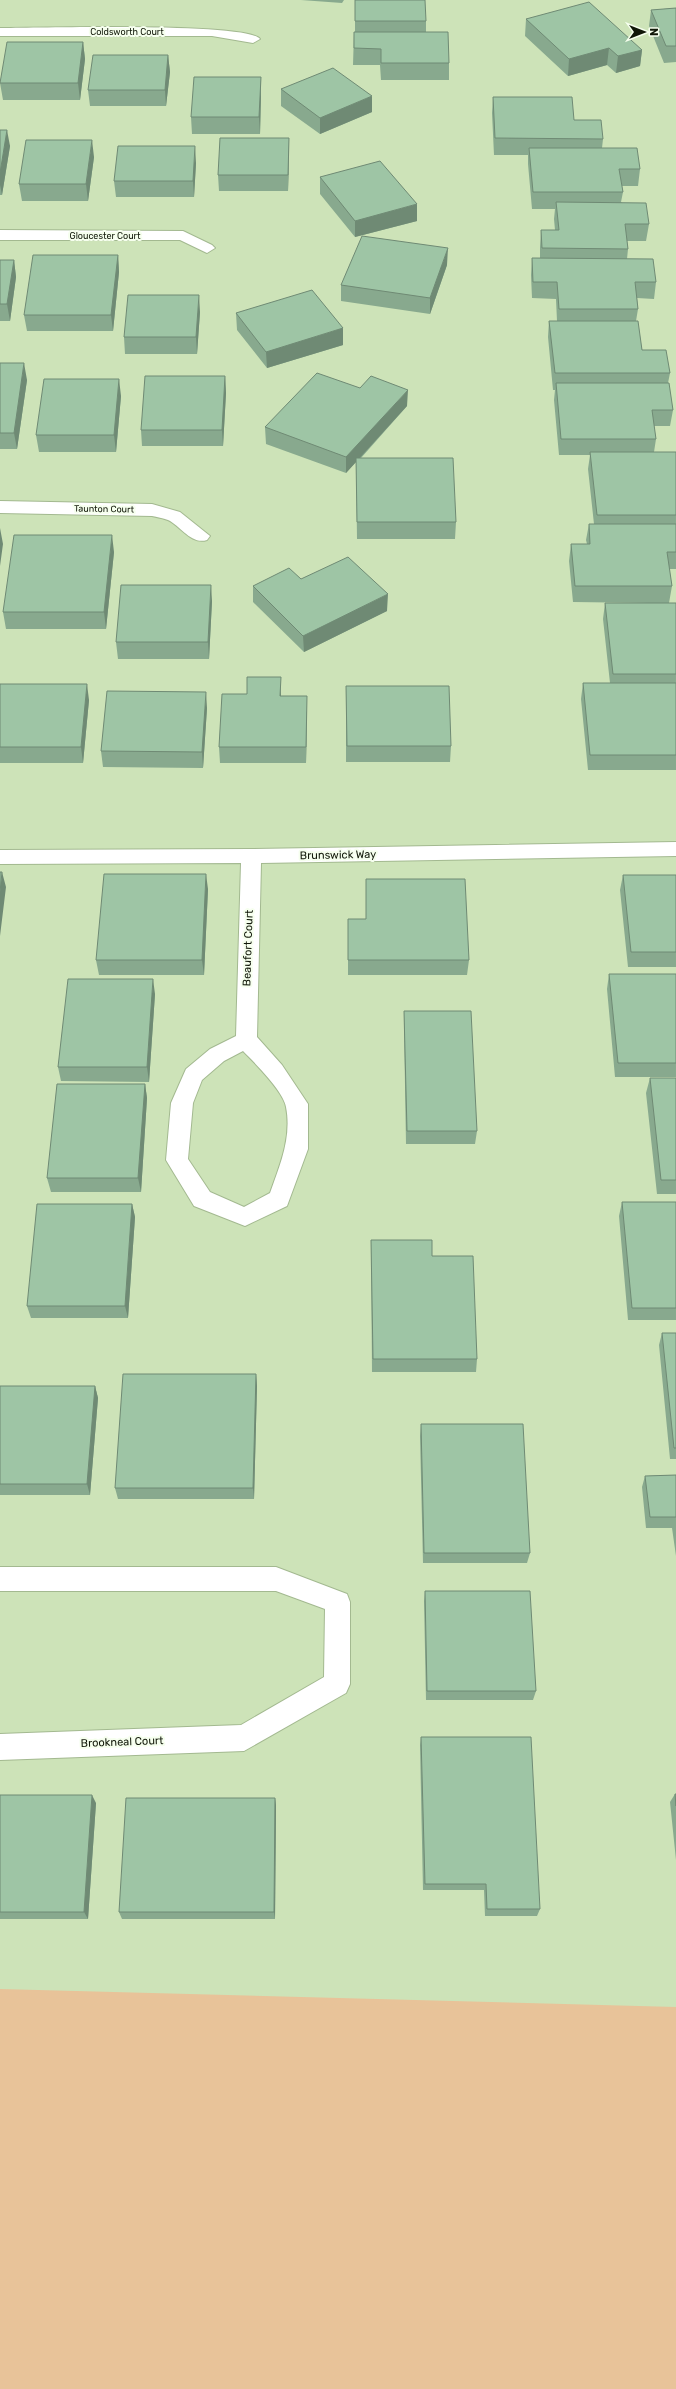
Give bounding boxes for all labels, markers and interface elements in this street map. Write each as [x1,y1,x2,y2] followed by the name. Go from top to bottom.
[624,12,664,52] north arrow
[90,27,164,37] street label: Coldsworth Court
[647,28,660,36] text: N
[70,231,141,241] street label: Gloucester Court
[74,503,135,515] street label: Taunton Court
[300,848,376,862] street label: Brunswick Way
[240,909,256,986] street label: Beaufort Court
[80,1734,164,1750] street label: Brookneal Court

